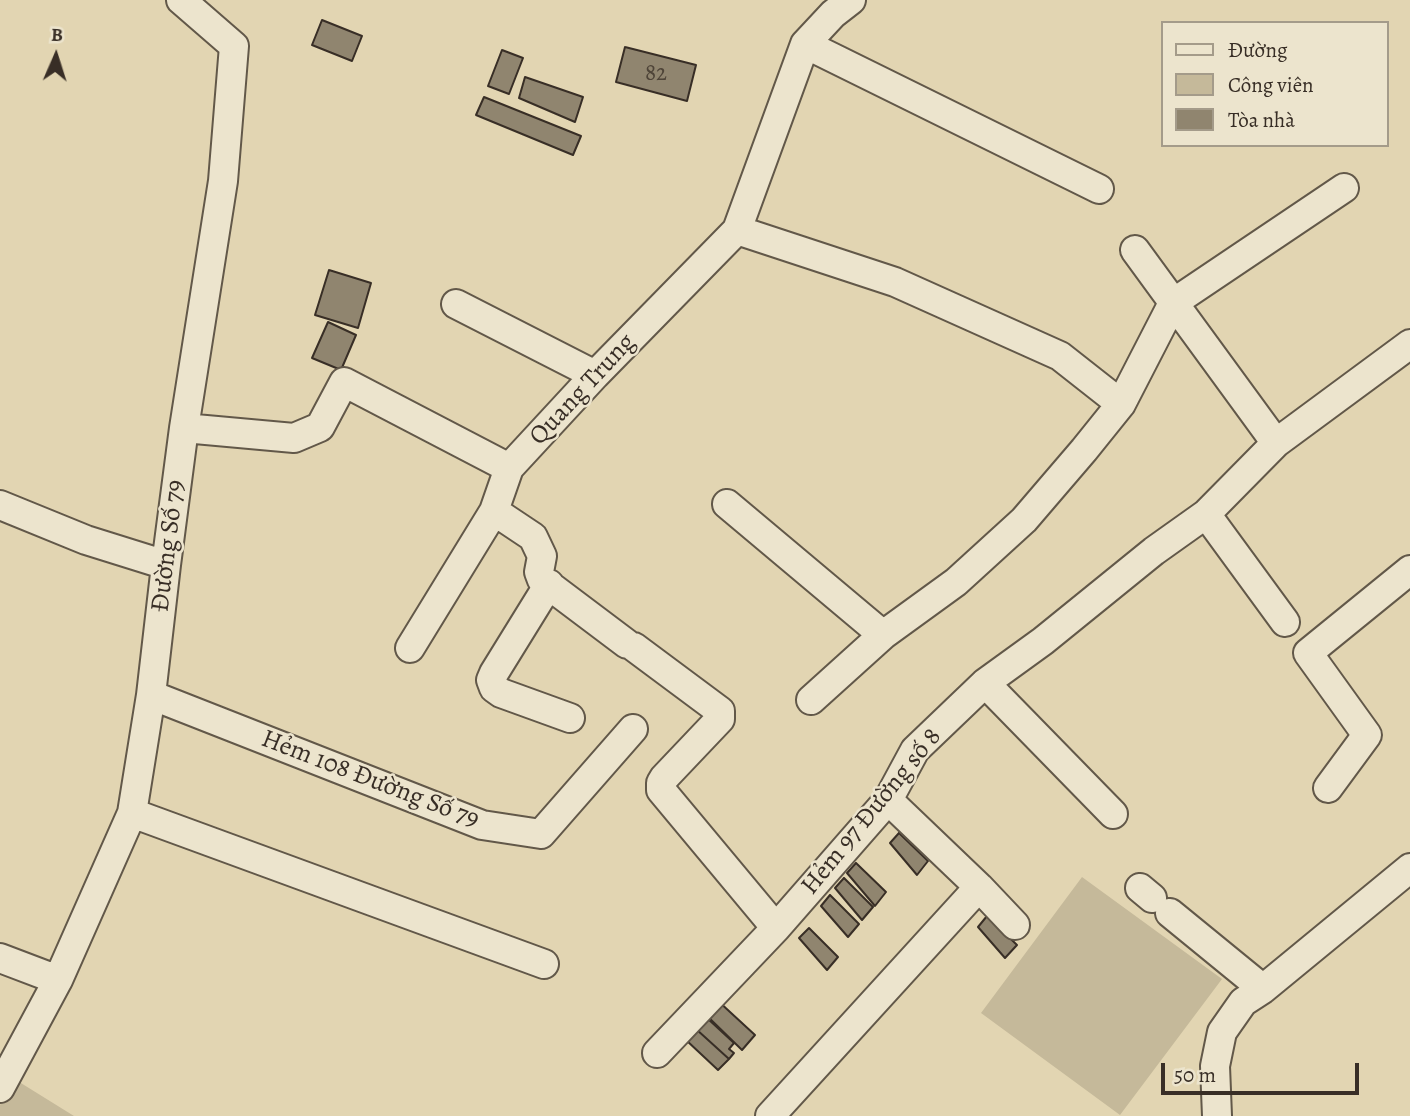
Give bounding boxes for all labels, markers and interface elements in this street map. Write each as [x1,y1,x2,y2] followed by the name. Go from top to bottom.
[21,21,91,91] north arrow
[1162,21,1389,147] legend
[50,22,64,48] text: B
[1228,36,1287,64] text: Đường
[645,60,667,88] house number: 82
[1228,71,1314,99] text: Công viên
[1228,106,1295,134] text: Tòa nhà
[523,328,643,452] street label: Quang Trung
[145,478,193,614] street label: Đường Số 79
[795,722,949,902] street label: Hẻm 97 Đường số 8
[257,724,483,836] street label: Hẻm 108 Đường Số 79
[1165,1050,1363,1094] scale bar
[1174,1061,1216,1089] text: 50 m

